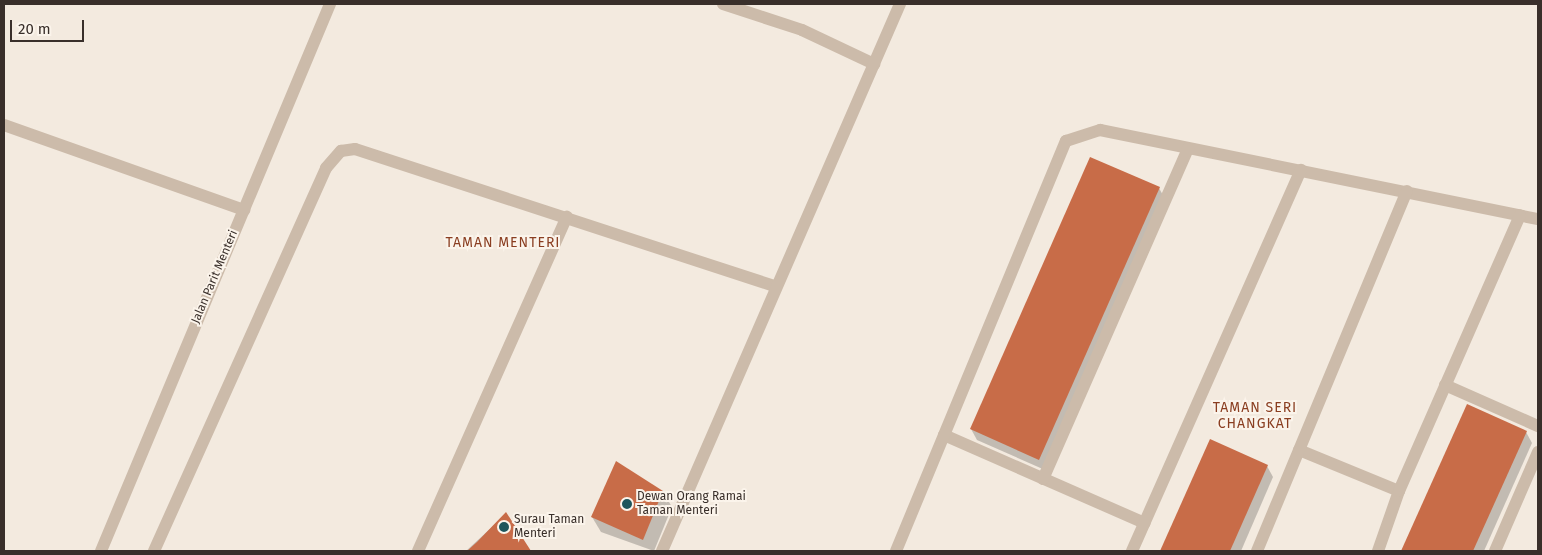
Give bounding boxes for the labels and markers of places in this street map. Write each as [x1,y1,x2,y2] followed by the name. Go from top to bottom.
[637,490,746,518] place label: Dewan Orang Ramai Taman Menteri
[621,498,633,510] marker: Dewan Orang Ramai Taman Menteri
[514,513,584,541] place label: Surau Taman Menteri
[498,521,510,533] marker: Surau Taman Menteri

